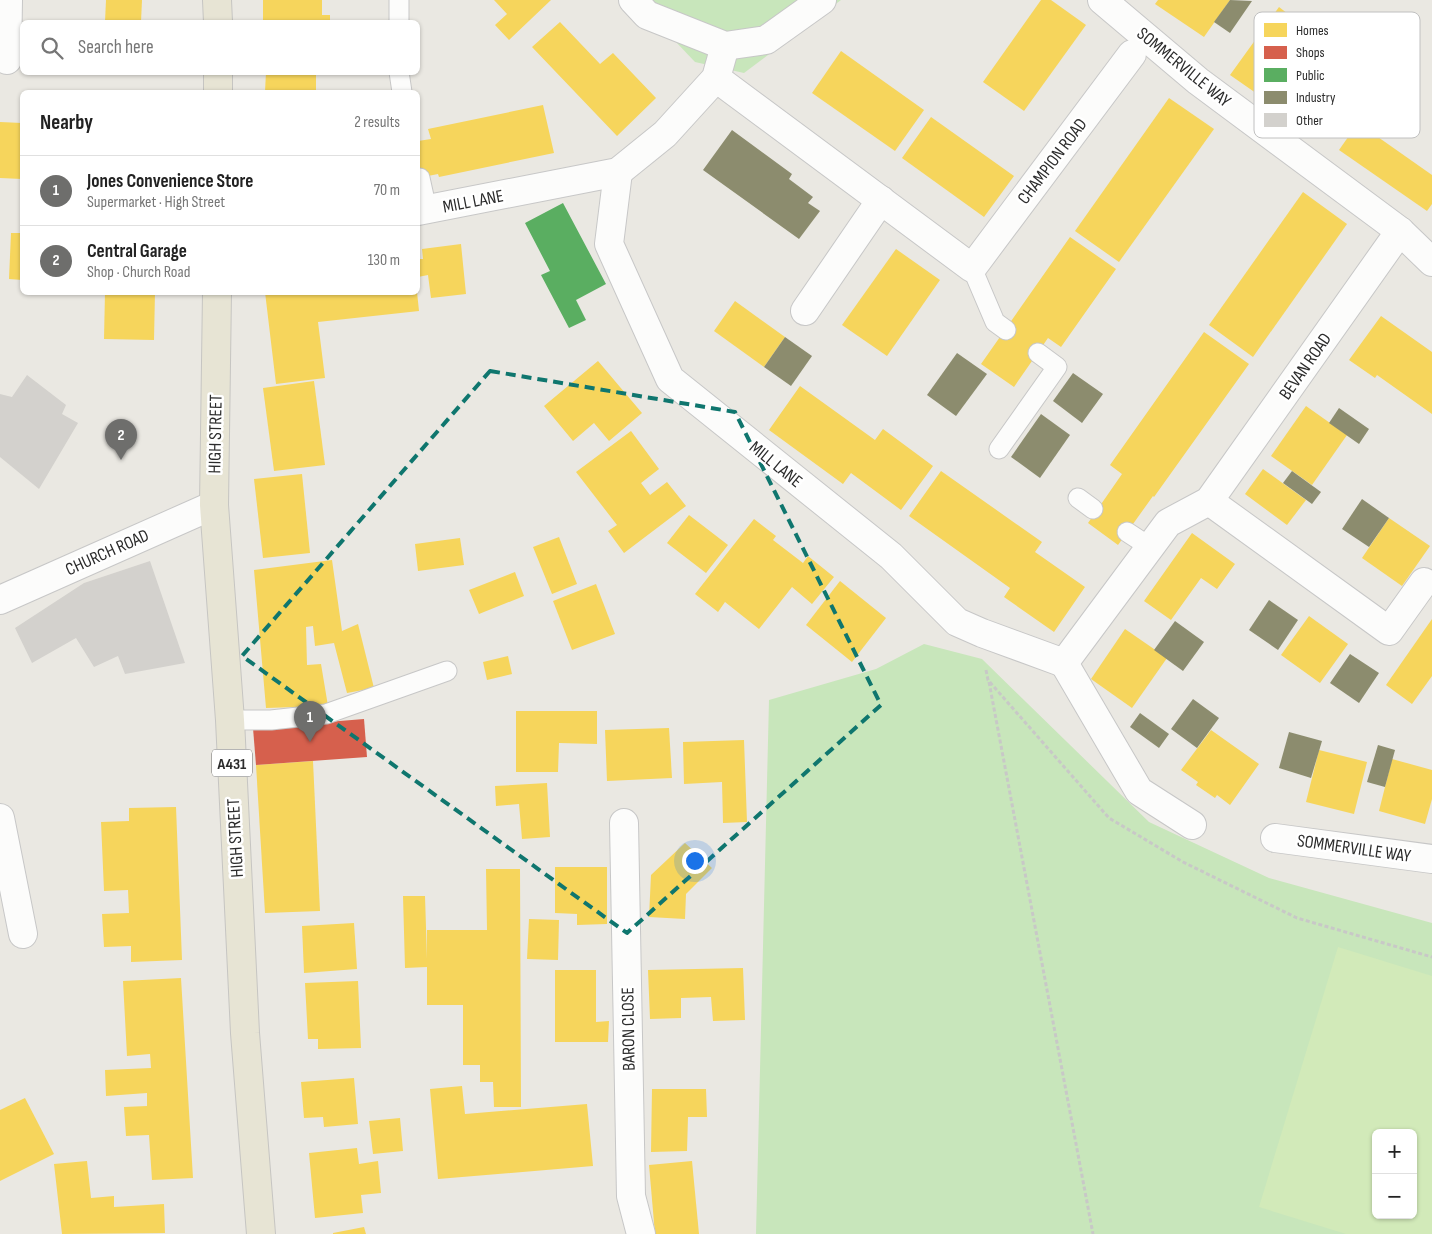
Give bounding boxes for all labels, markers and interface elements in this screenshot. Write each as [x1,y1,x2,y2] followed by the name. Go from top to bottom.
[1254,12,1420,138] legend
[20,20,420,75] search box
[1296,22,1329,39] text: Homes
[1133,23,1235,112] street label: SOMMERVILLE WAY
[38,34,66,62] icon: search
[78,36,154,59] text: Search here
[1296,44,1325,61] text: Shops
[1296,67,1325,84] text: Public
[1296,89,1336,106] text: Industry
[40,110,93,135] text: Nearby
[1296,112,1323,129] text: Other
[354,113,400,132] text: 2 results
[1013,114,1091,208] street label: CHAMPION ROAD
[87,170,253,193] text: Jones Convenience Store
[53,181,59,200] text: 1
[374,181,400,200] text: 70 m
[441,185,505,218] street label: MILL LANE
[87,193,225,212] text: Supermarket · High Street
[87,240,187,263] text: Central Garage
[52,251,60,270] text: 2
[368,251,400,270] text: 130 m
[87,263,190,282] text: Shop · Church Road
[1275,329,1336,404] street label: BEVAN ROAD
[204,394,227,474] street label: HIGH STREET
[105,419,137,460] pin: 2
[745,437,806,492] street label: MILL LANE
[62,525,152,580] street label: CHURCH ROAD
[294,701,326,742] pin: 1
[212,750,252,776] road number: A431
[223,798,248,878] street label: HIGH STREET
[1296,830,1413,867] street label: SOMMERVILLE WAY
[682,848,708,874] your location
[617,987,640,1071] street label: BARON CLOSE
[1372,1129,1417,1219] map controls
[1372,1129,1417,1174] button: +
[1372,1174,1417,1219] button: −

